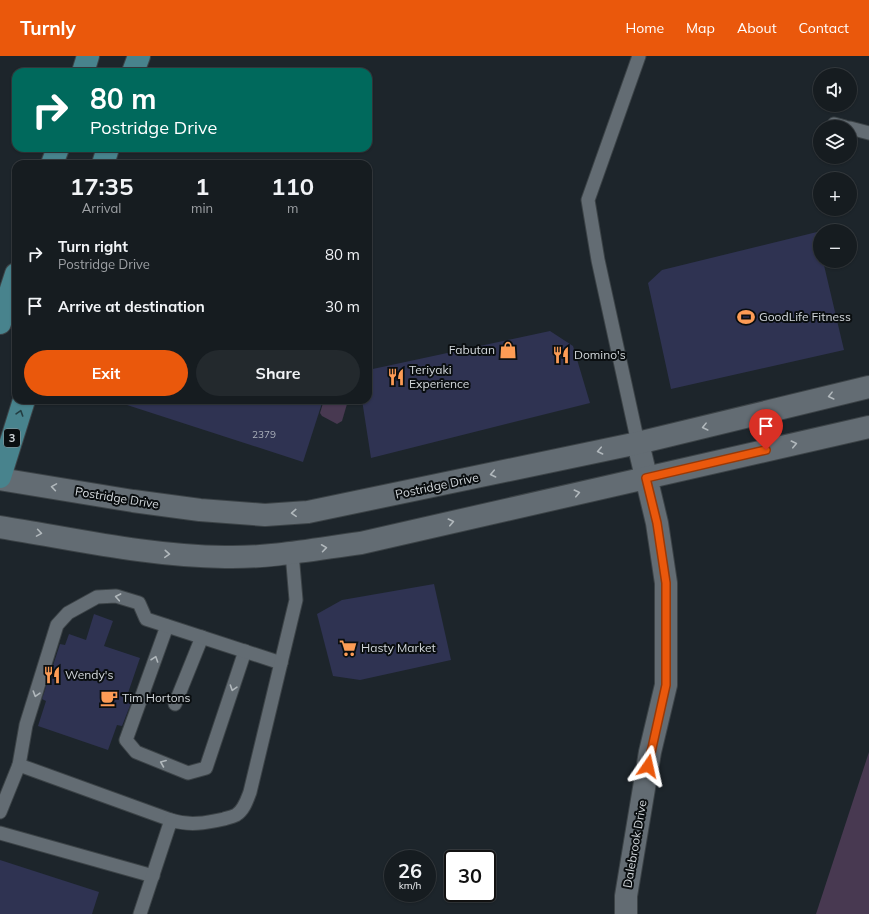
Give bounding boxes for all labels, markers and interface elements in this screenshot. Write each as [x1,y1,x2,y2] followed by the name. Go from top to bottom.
[20,16,76,40] text: Turnly
[625,19,664,37] text: Home
[686,19,715,37] text: Map
[737,19,777,37] text: About
[799,19,849,37] text: Contact
[813,68,857,268] map controls
[813,68,857,112] button: sound
[90,81,156,116] text: 80 m
[24,84,76,136] icon: right
[90,116,217,139] text: Postridge Drive
[813,120,857,164] button: layers
[70,171,133,201] text: 17:35
[195,171,209,201] text: 1
[271,171,314,201] text: 110
[813,172,857,216] button: +
[82,200,121,216] text: Arrival
[191,200,213,216] text: min
[287,200,298,216] text: m
[813,224,857,268] button: −
[58,237,128,256] text: Turn right
[24,243,46,265] icon: right
[325,245,360,264] text: 80 m
[58,256,150,272] text: Postridge Drive
[24,295,46,317] icon: arrive
[58,297,205,316] text: Arrive at destination
[325,297,360,316] text: 30 m
[736,307,756,327] sports icon: GoodLife Fitness
[759,309,851,324] place label: GoodLife Fitness
[498,340,518,360] shop icon: Fabutan
[449,342,495,357] place label: Fabutan
[551,345,571,365] restaurant icon: Domino's
[574,347,626,362] place label: Domino's
[24,350,188,396] button: Exit
[196,350,360,396] button: Share
[409,362,469,391] place label: Teriyaki Experience
[386,367,406,387] restaurant icon: Teriyaki Experience
[828,392,834,400] one-way arrow
[15,409,24,416] one-way arrow
[749,409,783,450] pin
[755,415,777,437] icon: arrive
[701,422,708,430] one-way arrow
[252,428,276,441] house number: 2379
[4,429,20,447] road number: 3
[791,441,797,449] one-way arrow
[597,447,603,455] one-way arrow
[394,469,480,502] street label: Postridge Drive
[489,469,496,477] one-way arrow
[74,483,160,512] street label: Postridge Drive
[51,484,57,492] one-way arrow
[574,490,580,498] one-way arrow
[291,509,297,517] one-way arrow
[448,518,455,526] one-way arrow
[35,528,42,537] one-way arrow
[321,544,327,553] one-way arrow
[164,550,170,559] one-way arrow
[115,593,122,602] one-way arrow
[338,638,358,658] supermarket icon: Hasty Market
[361,640,436,655] place label: Hasty Market
[150,656,158,663] one-way arrow
[42,665,62,685] restaurant icon: Wendy's
[65,667,113,682] place label: Wendy's
[229,685,238,692] one-way arrow
[99,688,119,708] cafe icon: Tim Hortons
[122,690,191,705] place label: Tim Hortons
[32,691,40,698] one-way arrow
[627,745,669,787] position arrow
[159,759,166,767] one-way arrow
[619,799,650,889] street label: Dalebrook Drive
[444,850,496,902] speed limit sign: 30
[398,858,422,883] text: 26
[399,879,421,892] text: km/h

